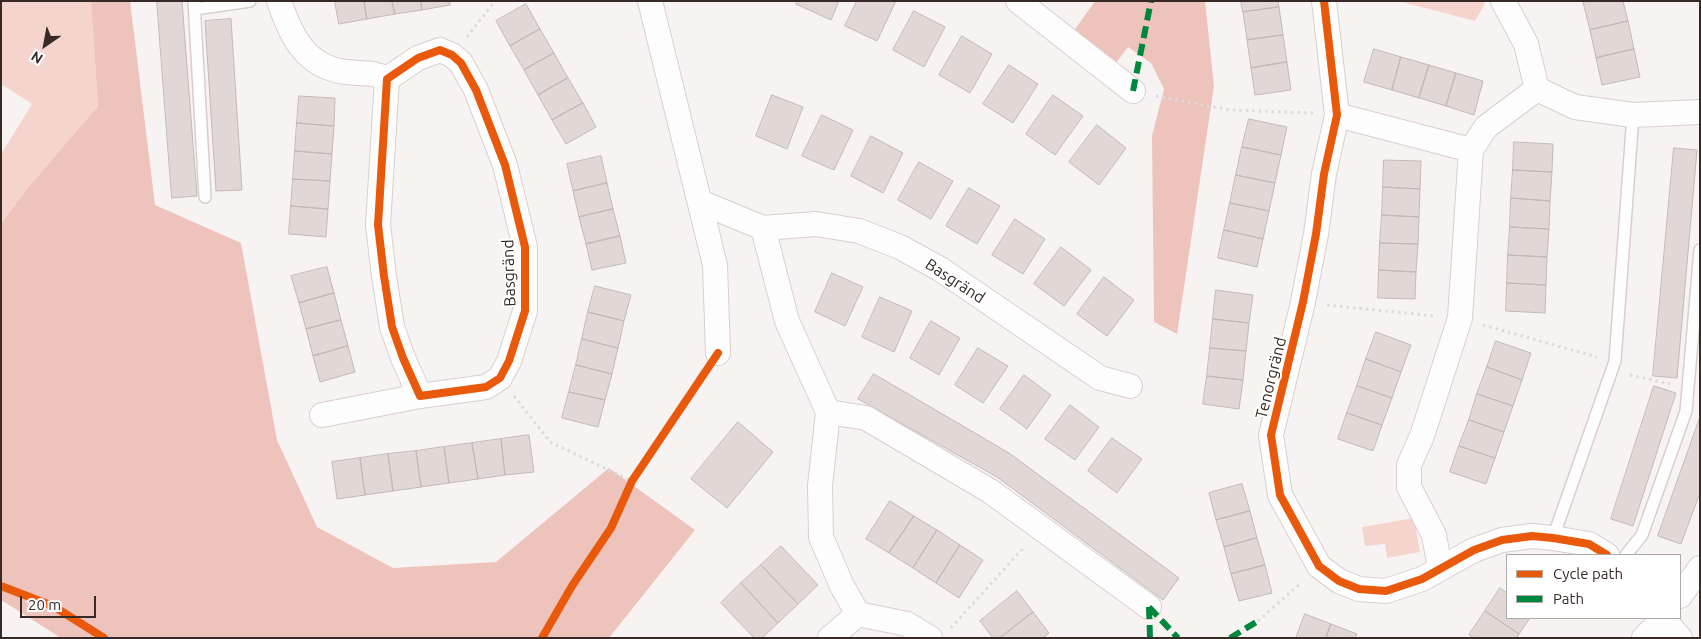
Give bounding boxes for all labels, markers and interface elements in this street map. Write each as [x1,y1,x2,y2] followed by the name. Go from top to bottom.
[20,20,70,70] north arrow
[28,48,46,67] text: N
[498,239,520,307] street label: Basgränd
[922,255,988,307] street label: Basgränd
[1252,335,1290,421] street label: Tenorgränd
[1506,554,1681,619] legend
[1553,565,1623,582] text: Cycle path
[22,586,99,618] scale bar
[1553,590,1584,607] text: Path
[28,596,61,613] text: 20 m

